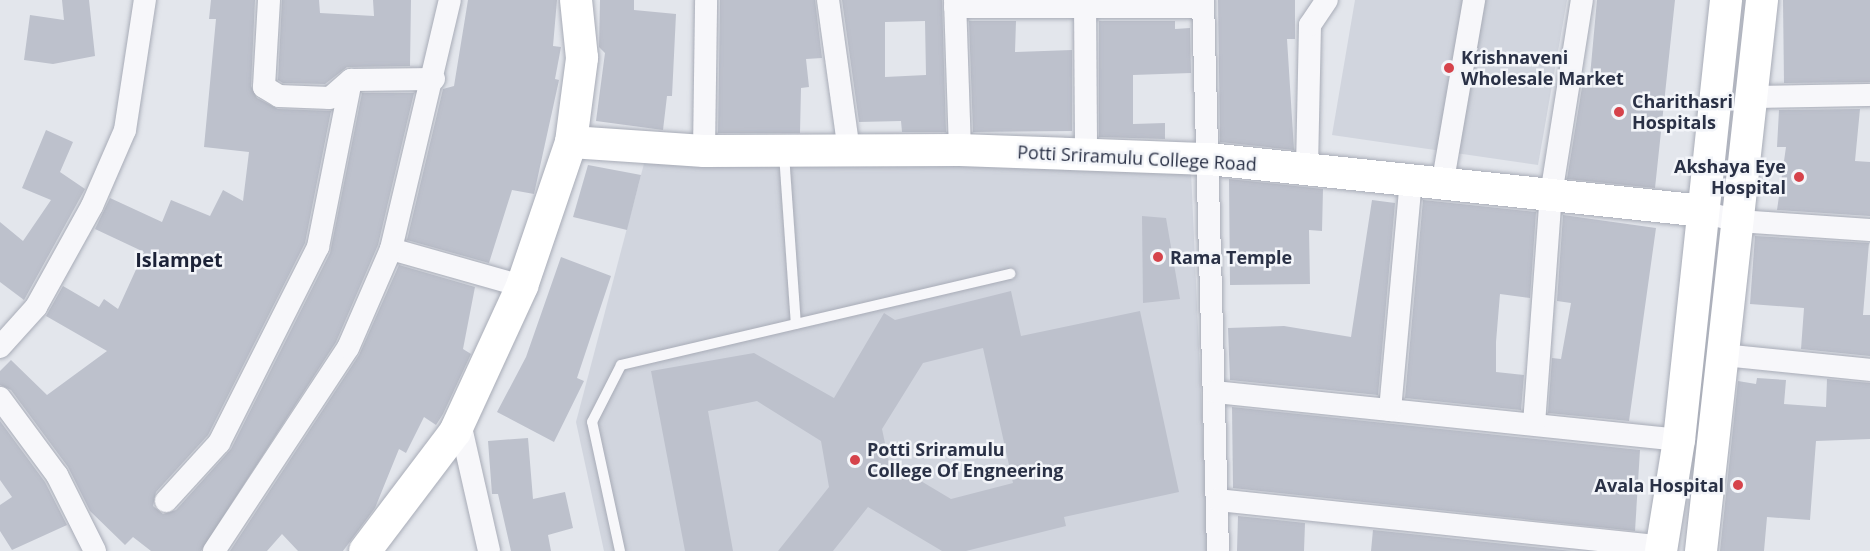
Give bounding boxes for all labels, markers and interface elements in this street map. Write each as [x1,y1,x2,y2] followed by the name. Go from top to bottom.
[1461,47,1624,90] place label: Krishnaveni Wholesale Market
[1442,61,1456,75] marker: Krishnaveni Wholesale Market
[1632,91,1733,134] place label: Charithasri Hospitals
[1610,103,1628,121] marker: Charithasri Hospitals
[1017,141,1257,175] street label: Potti Sriramulu College Road
[1674,156,1786,198] place label: Akshaya Eye Hospital
[1790,168,1808,186] marker: Akshaya Eye Hospital
[1170,246,1292,268] place label: Rama Temple
[135,247,223,271] district label: Islampet
[1151,250,1165,264] marker: Rama Temple
[867,439,1064,482] place label: Potti Sriramulu College Of Engneering
[848,453,862,467] marker: Potti Sriramulu College Of Engneering
[1595,474,1724,496] place label: Avala Hospital
[1729,476,1747,494] marker: Avala Hospital

